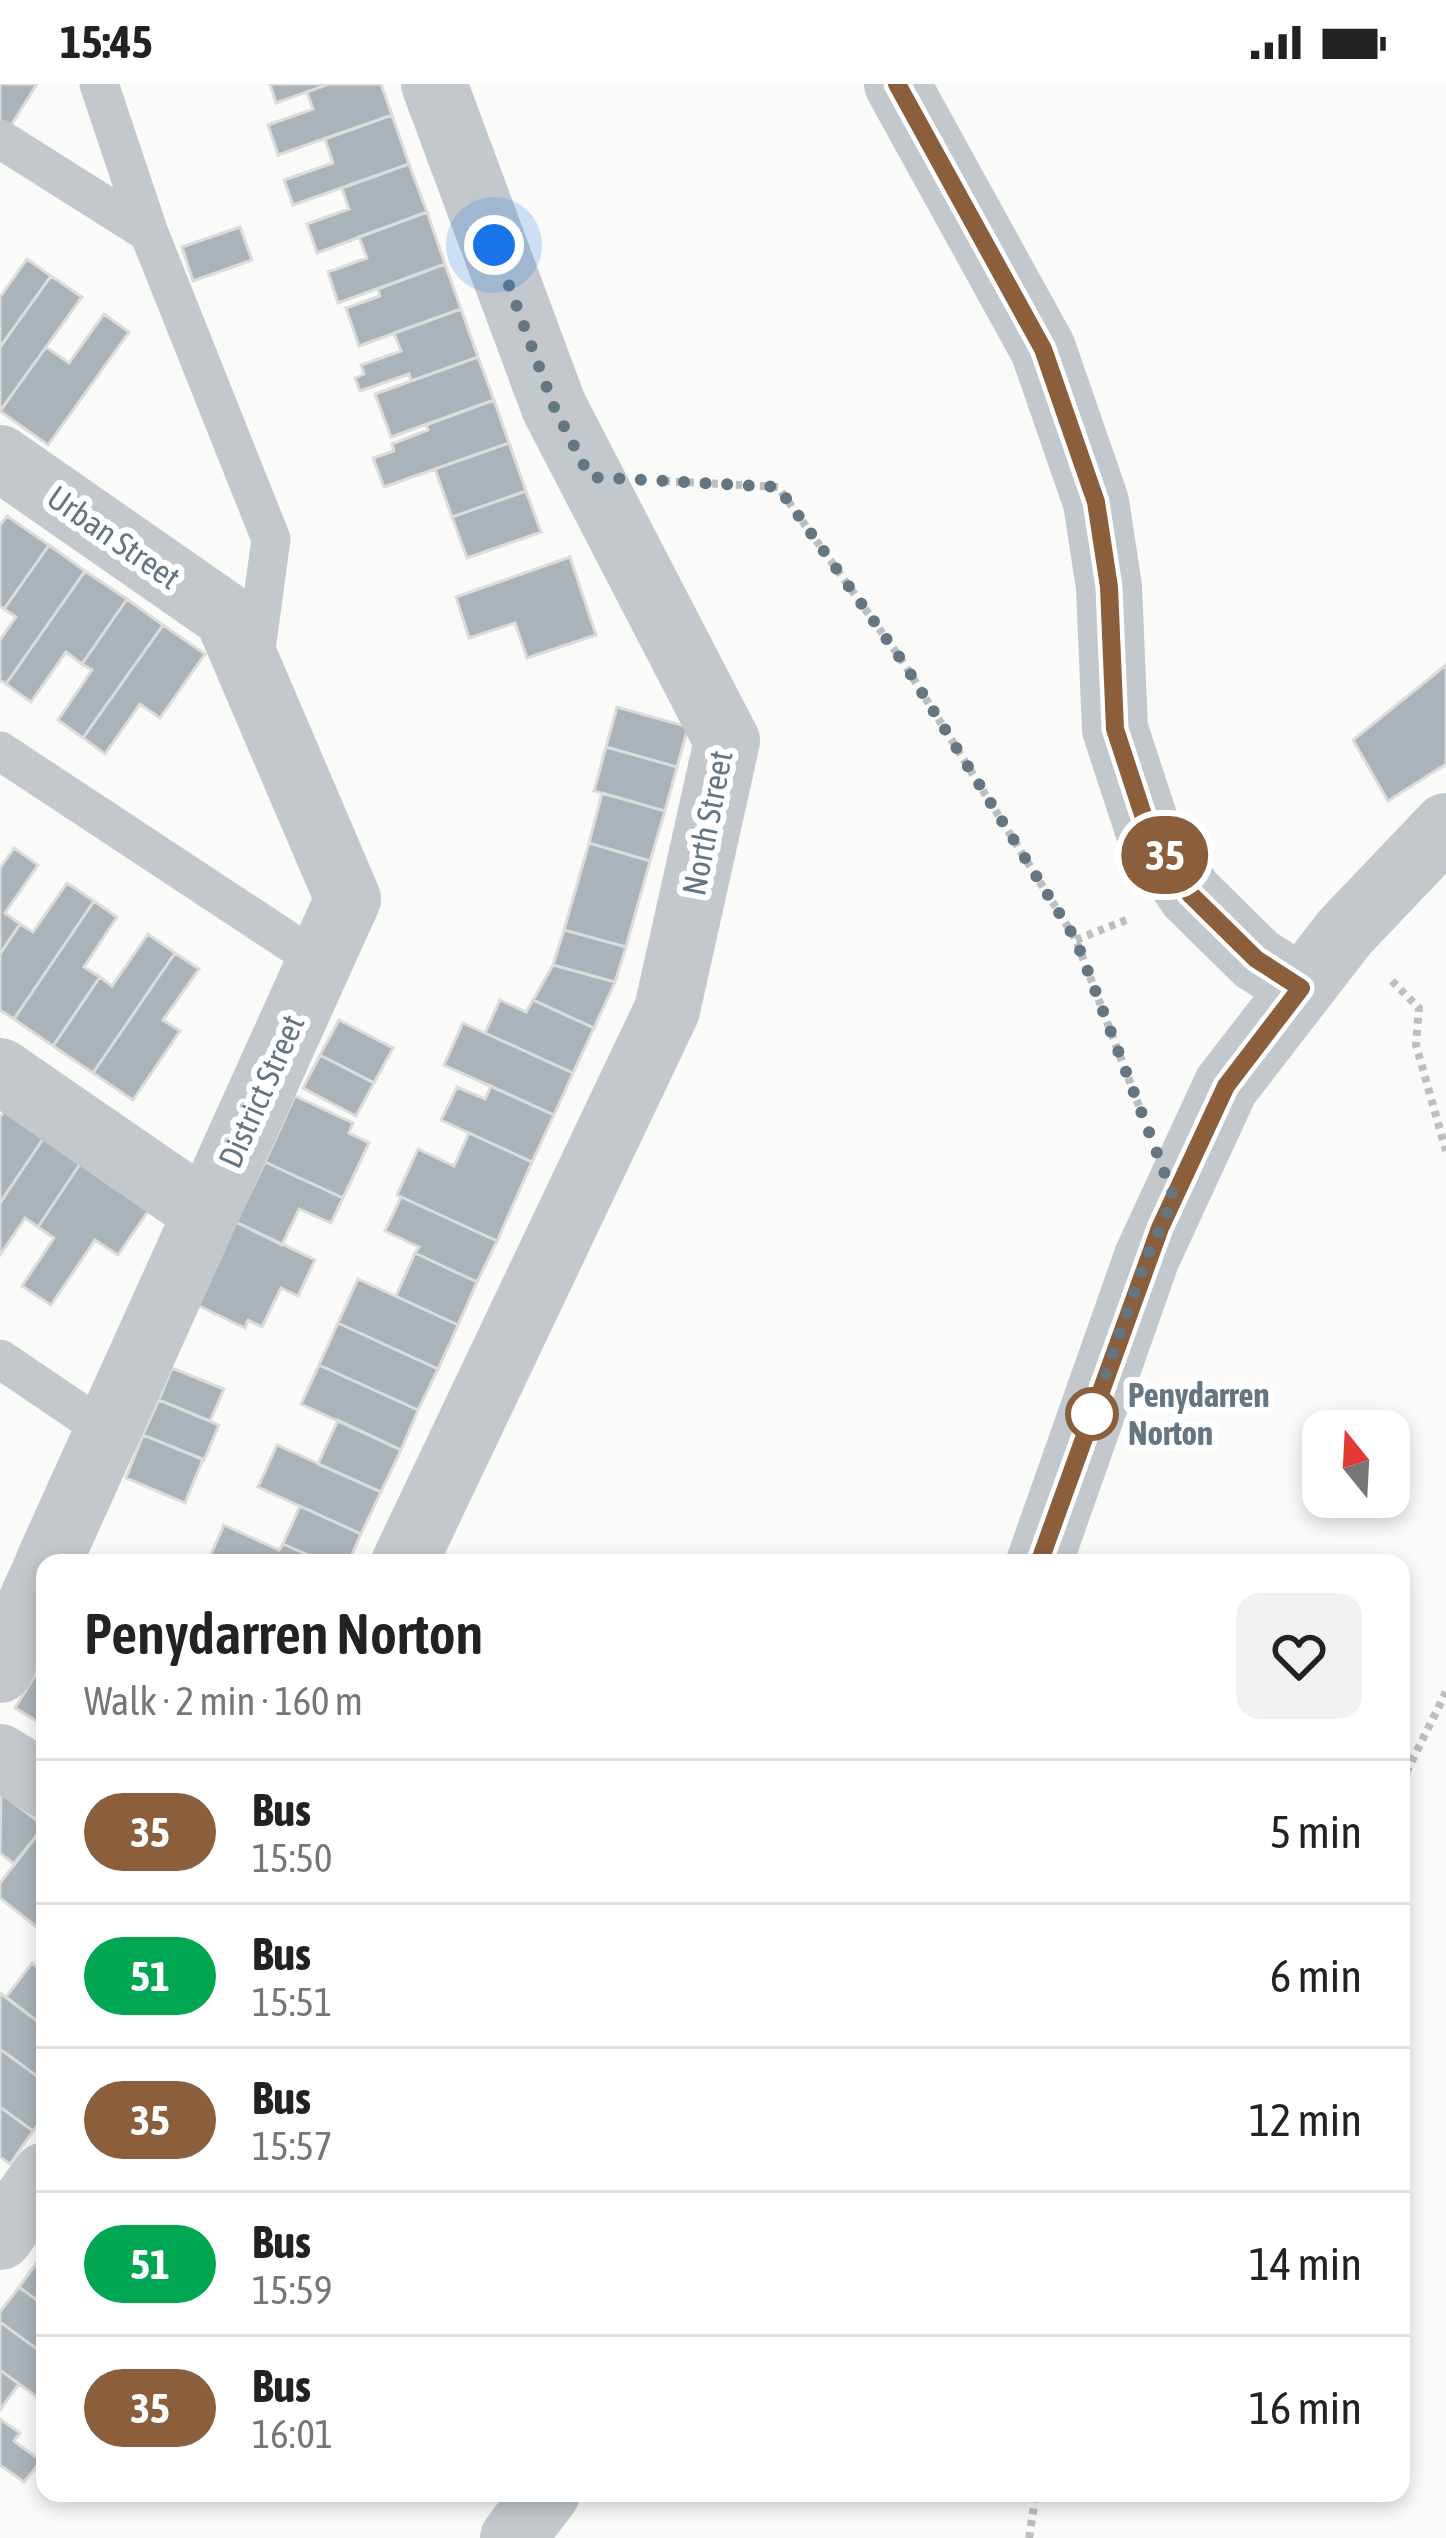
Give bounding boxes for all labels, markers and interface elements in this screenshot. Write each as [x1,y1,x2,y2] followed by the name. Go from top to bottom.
[60,16,153,68] text: 15:45
[464,215,524,275] your location
[40,478,188,596] street label: Urban Street
[674,747,740,899] street label: North Street
[1111,816,1219,894] line badge: 35
[1145,831,1185,879] text: 35
[210,1009,312,1173] street label: District Street
[1128,1376,1270,1452] place label: Penydarren Norton
[1067,1389,1117,1439] marker: Penydarren Norton
[1302,1410,1410,1518] north arrow
[1302,1410,1410,1518] map controls
[1236,1593,1362,1719] button: heart
[84,1601,483,1666] text: Penydarren Norton
[84,1679,363,1723] text: Walk · 2 min · 160 m
[252,1784,311,1836] text: Bus
[1270,1806,1362,1858] text: 5 min
[130,1808,170,1856] text: 35
[252,1836,332,1880] text: 15:50
[252,1928,311,1980] text: Bus
[1270,1950,1362,2002] text: 6 min
[130,1952,170,2000] text: 51
[252,1980,332,2024] text: 15:51
[252,2072,311,2124] text: Bus
[1249,2094,1362,2146] text: 12 min
[130,2096,170,2144] text: 35
[252,2124,332,2168] text: 15:57
[252,2216,311,2268] text: Bus
[1249,2238,1362,2290] text: 14 min
[130,2240,170,2288] text: 51
[252,2268,332,2312] text: 15:59
[252,2360,311,2412] text: Bus
[1249,2382,1362,2434] text: 16 min
[130,2384,170,2432] text: 35
[252,2412,333,2456] text: 16:01

